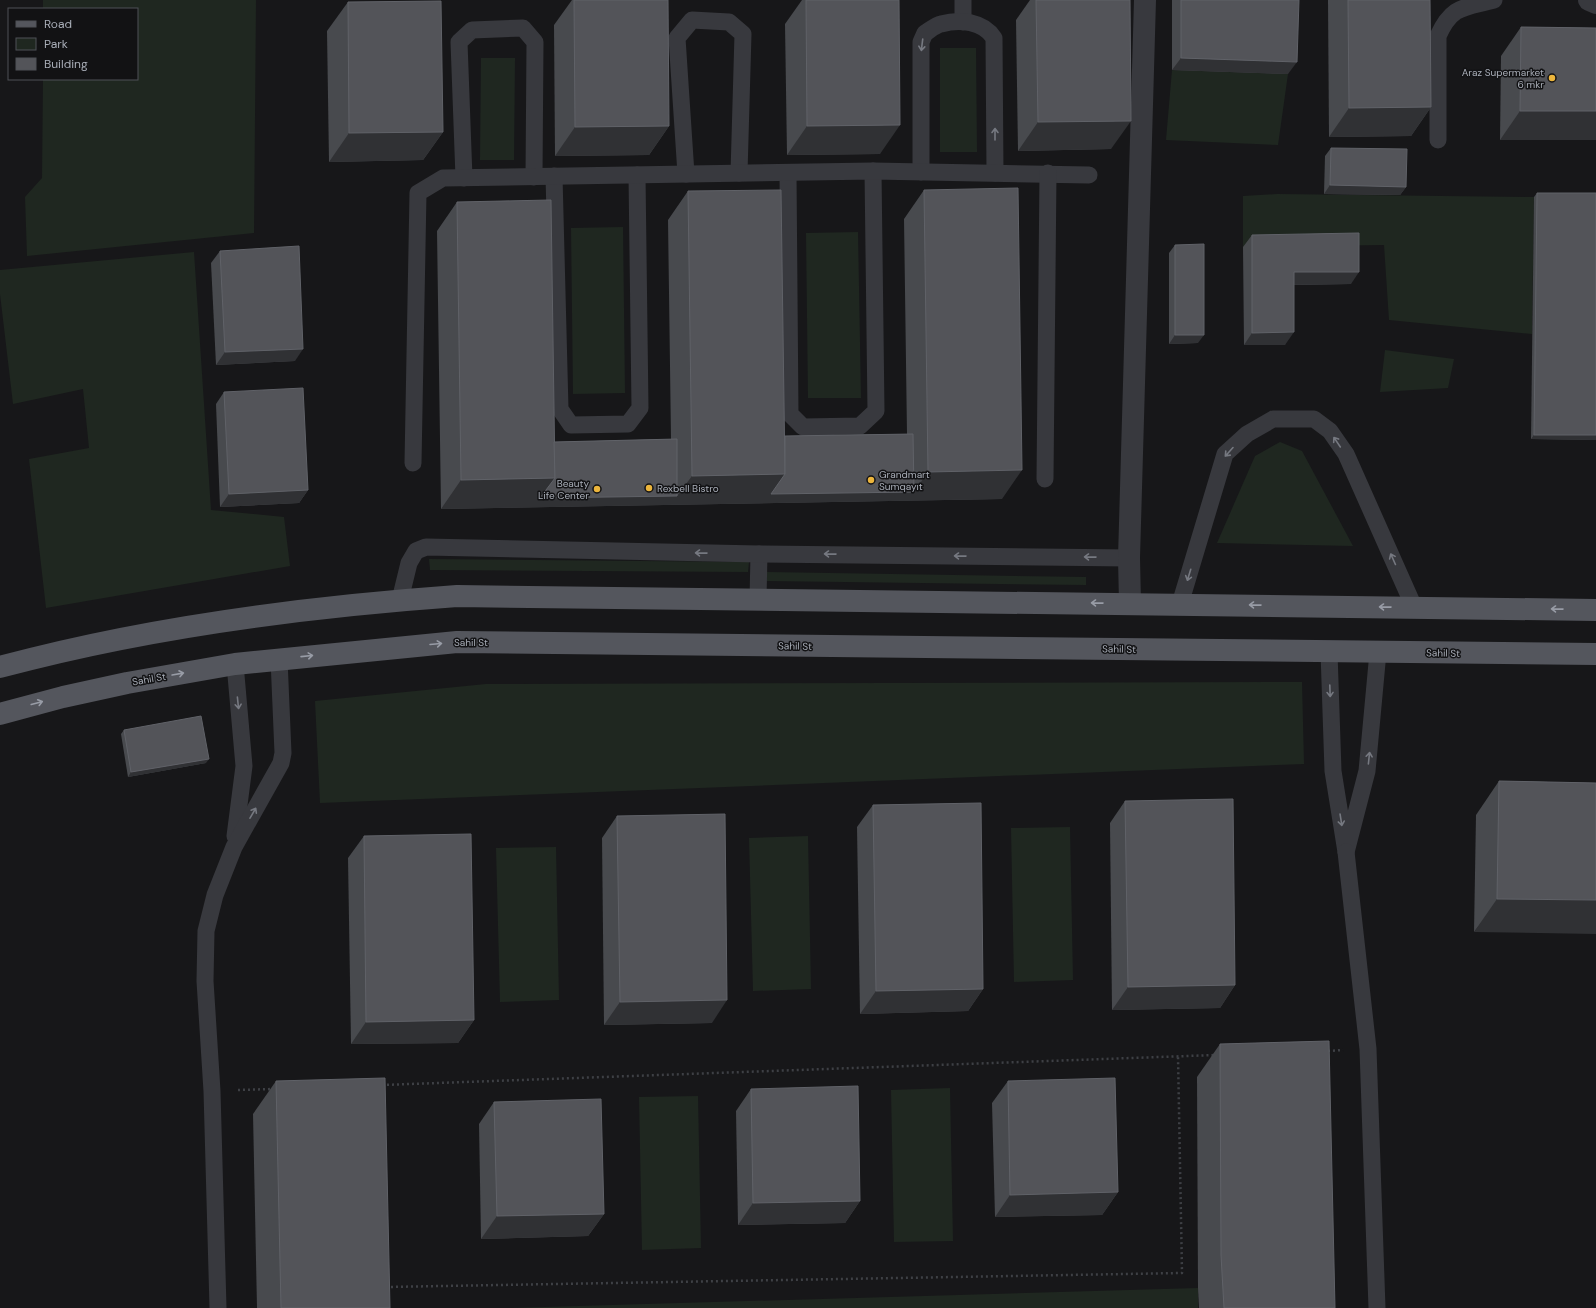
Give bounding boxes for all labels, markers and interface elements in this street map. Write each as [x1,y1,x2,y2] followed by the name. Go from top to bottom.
[8,8,138,80] legend
[44,16,72,32] text: Road
[44,36,68,52] text: Park
[918,38,926,51] one-way arrow
[44,56,88,72] text: Building
[1462,66,1544,91] place label: Araz Supermarket 6 mkr
[1547,73,1557,83] marker: Araz Supermarket 6 mkr
[991,128,999,141] one-way arrow
[1333,436,1341,447] one-way arrow
[1224,447,1233,457] one-way arrow
[879,468,930,493] place label: Grandmart Sumqayıt
[866,475,876,485] marker: Grandmart Sumqayıt
[538,477,589,502] place label: Beauty Life Center
[657,482,719,495] place label: Rexbell Bistro
[644,483,654,493] marker: Rexbell Bistro
[592,484,602,494] marker: Beauty Life Center
[695,549,708,556] one-way arrow
[824,550,837,558] one-way arrow
[954,552,967,560] one-way arrow
[1084,553,1097,561] one-way arrow
[1389,553,1396,565] one-way arrow
[1185,568,1192,581] one-way arrow
[1091,599,1104,607] one-way arrow
[1249,601,1262,609] one-way arrow
[1379,603,1392,611] one-way arrow
[1551,606,1564,613] one-way arrow
[454,636,488,649] street label: Sahil St
[778,639,812,653] street label: Sahil St
[429,640,442,647] one-way arrow
[1102,642,1136,656] street label: Sahil St
[1426,646,1460,660] street label: Sahil St
[300,652,313,660] one-way arrow
[131,670,167,688] street label: Sahil St
[171,670,184,678] one-way arrow
[1327,684,1334,697] one-way arrow
[235,696,242,709] one-way arrow
[31,699,44,707] one-way arrow
[1365,752,1372,765] one-way arrow
[249,807,257,819] one-way arrow
[1337,813,1345,826] one-way arrow

